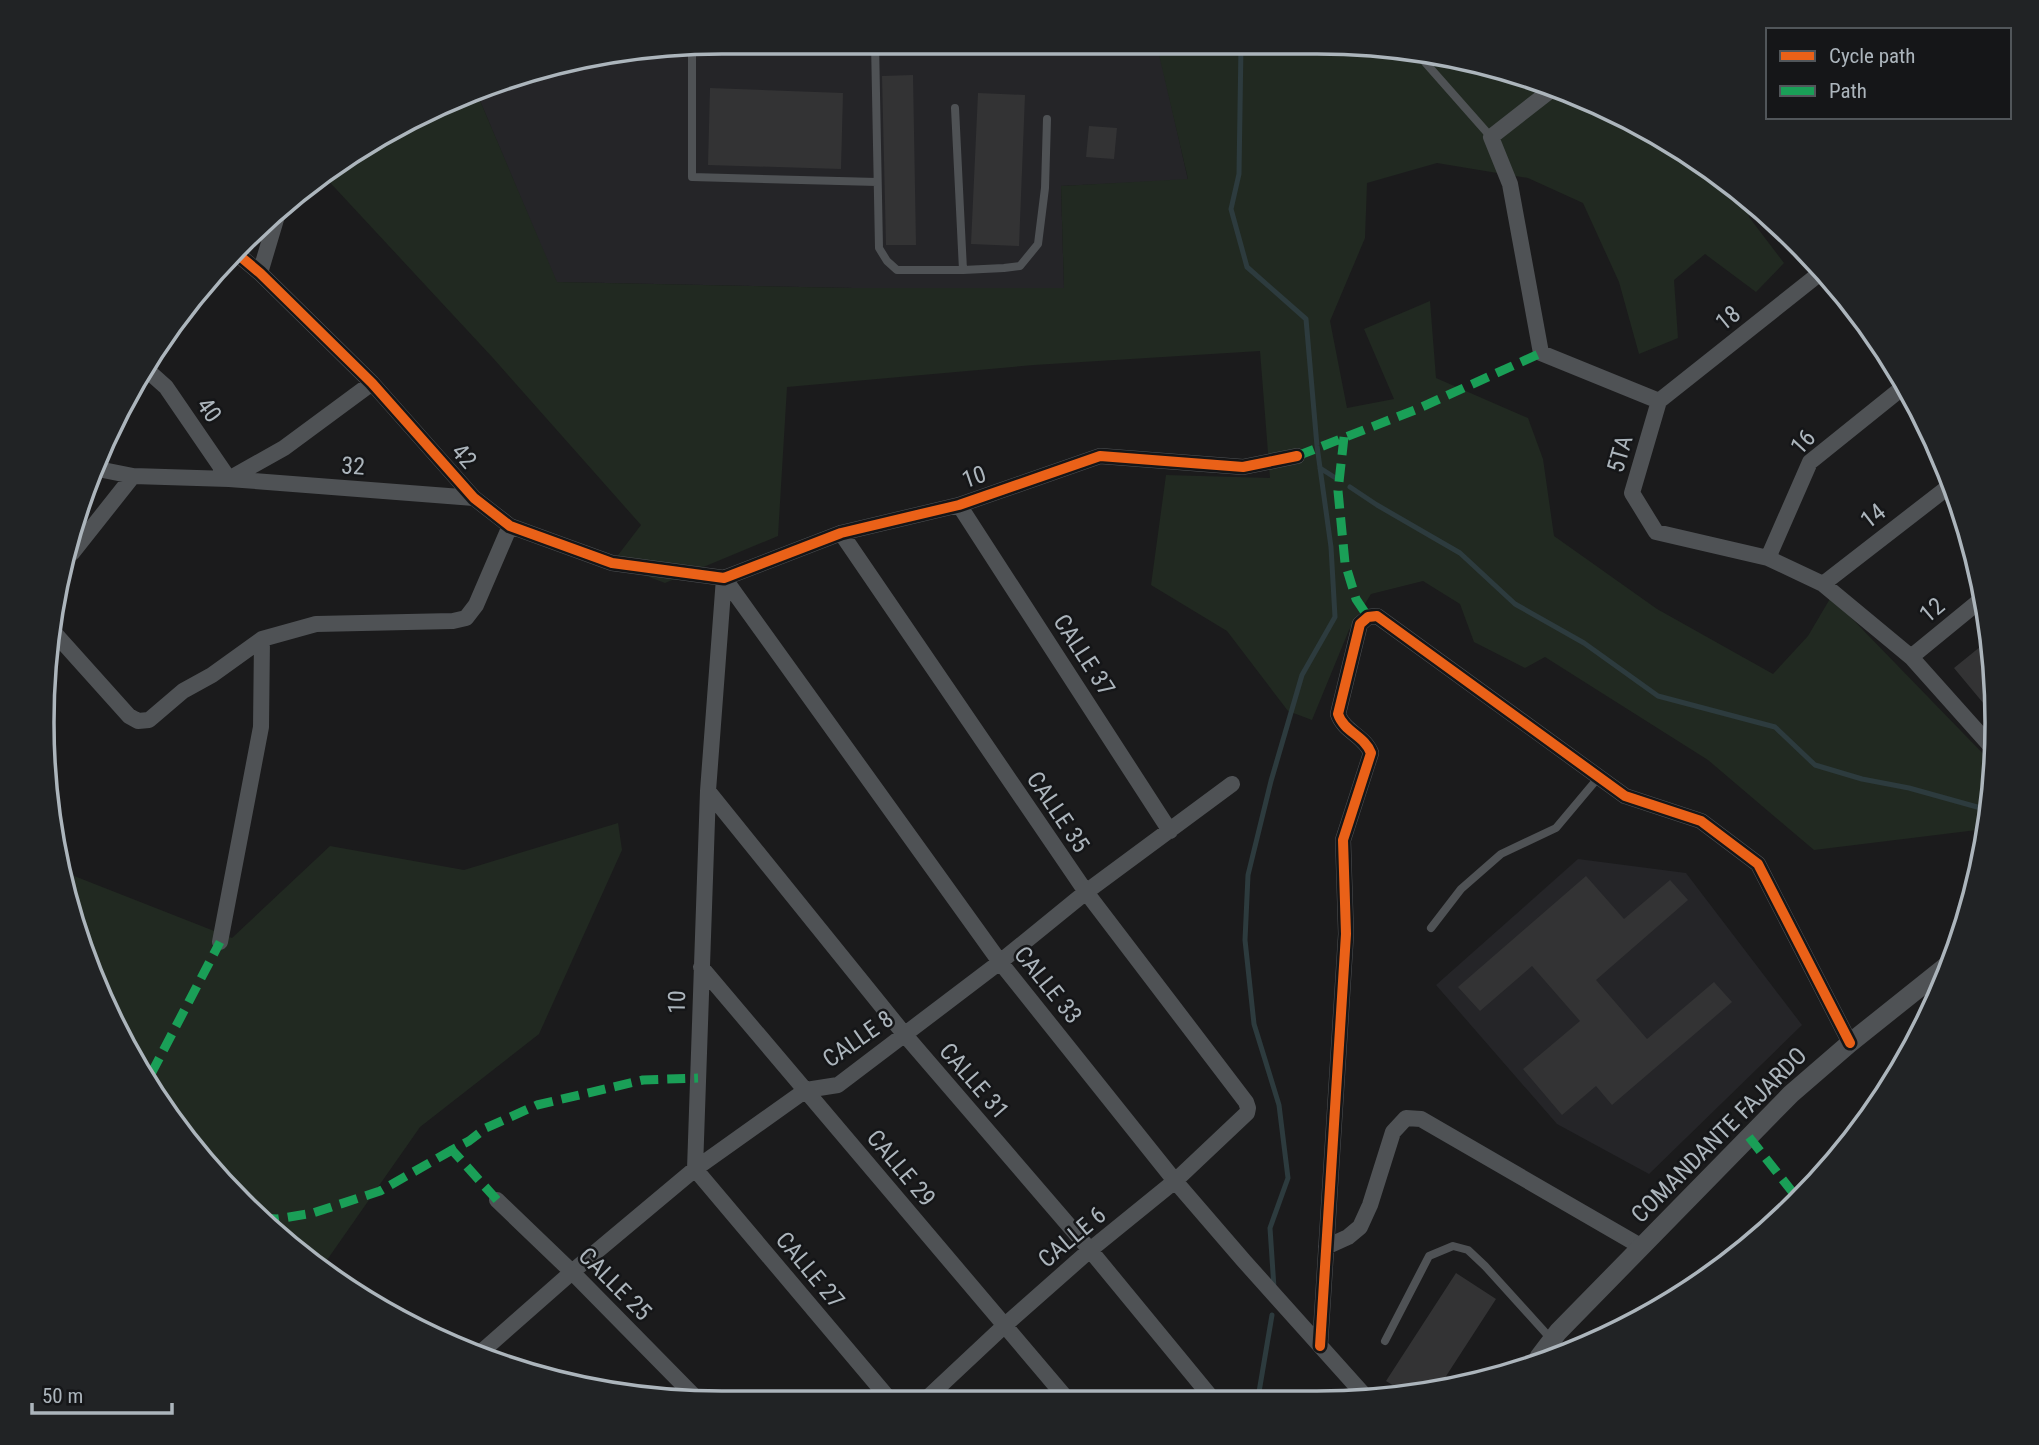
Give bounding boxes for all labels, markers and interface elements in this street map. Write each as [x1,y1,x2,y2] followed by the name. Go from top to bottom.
[1766,28,2011,119] legend
[1829,44,1915,68] text: Cycle path
[1829,79,1867,103] text: Path
[1710,300,1746,336] street label: 18
[191,392,227,428] street label: 40
[1785,424,1821,460] street label: 16
[1601,432,1639,476] street label: 5TA
[446,438,482,474] street label: 42
[340,451,366,481] street label: 32
[958,460,990,494] street label: 10
[1855,498,1891,534] street label: 14
[1914,592,1950,628] street label: 12
[1047,609,1121,701] street label: CALLE 37
[1021,766,1095,858] street label: CALLE 35
[1008,941,1088,1029] street label: CALLE 33
[663,990,691,1014] street label: 10
[817,1005,899,1073] street label: CALLE 8
[933,1037,1015,1125] street label: CALLE 31
[1626,1042,1812,1228] street label: COMANDANTE FAJARDO
[861,1124,941,1212] street label: CALLE 29
[1033,1201,1111,1273] street label: CALLE 6
[770,1226,850,1314] street label: CALLE 27
[573,1242,657,1326] street label: CALLE 25
[32,1372,172,1416] scale bar
[42,1384,83,1408] text: 50 m

